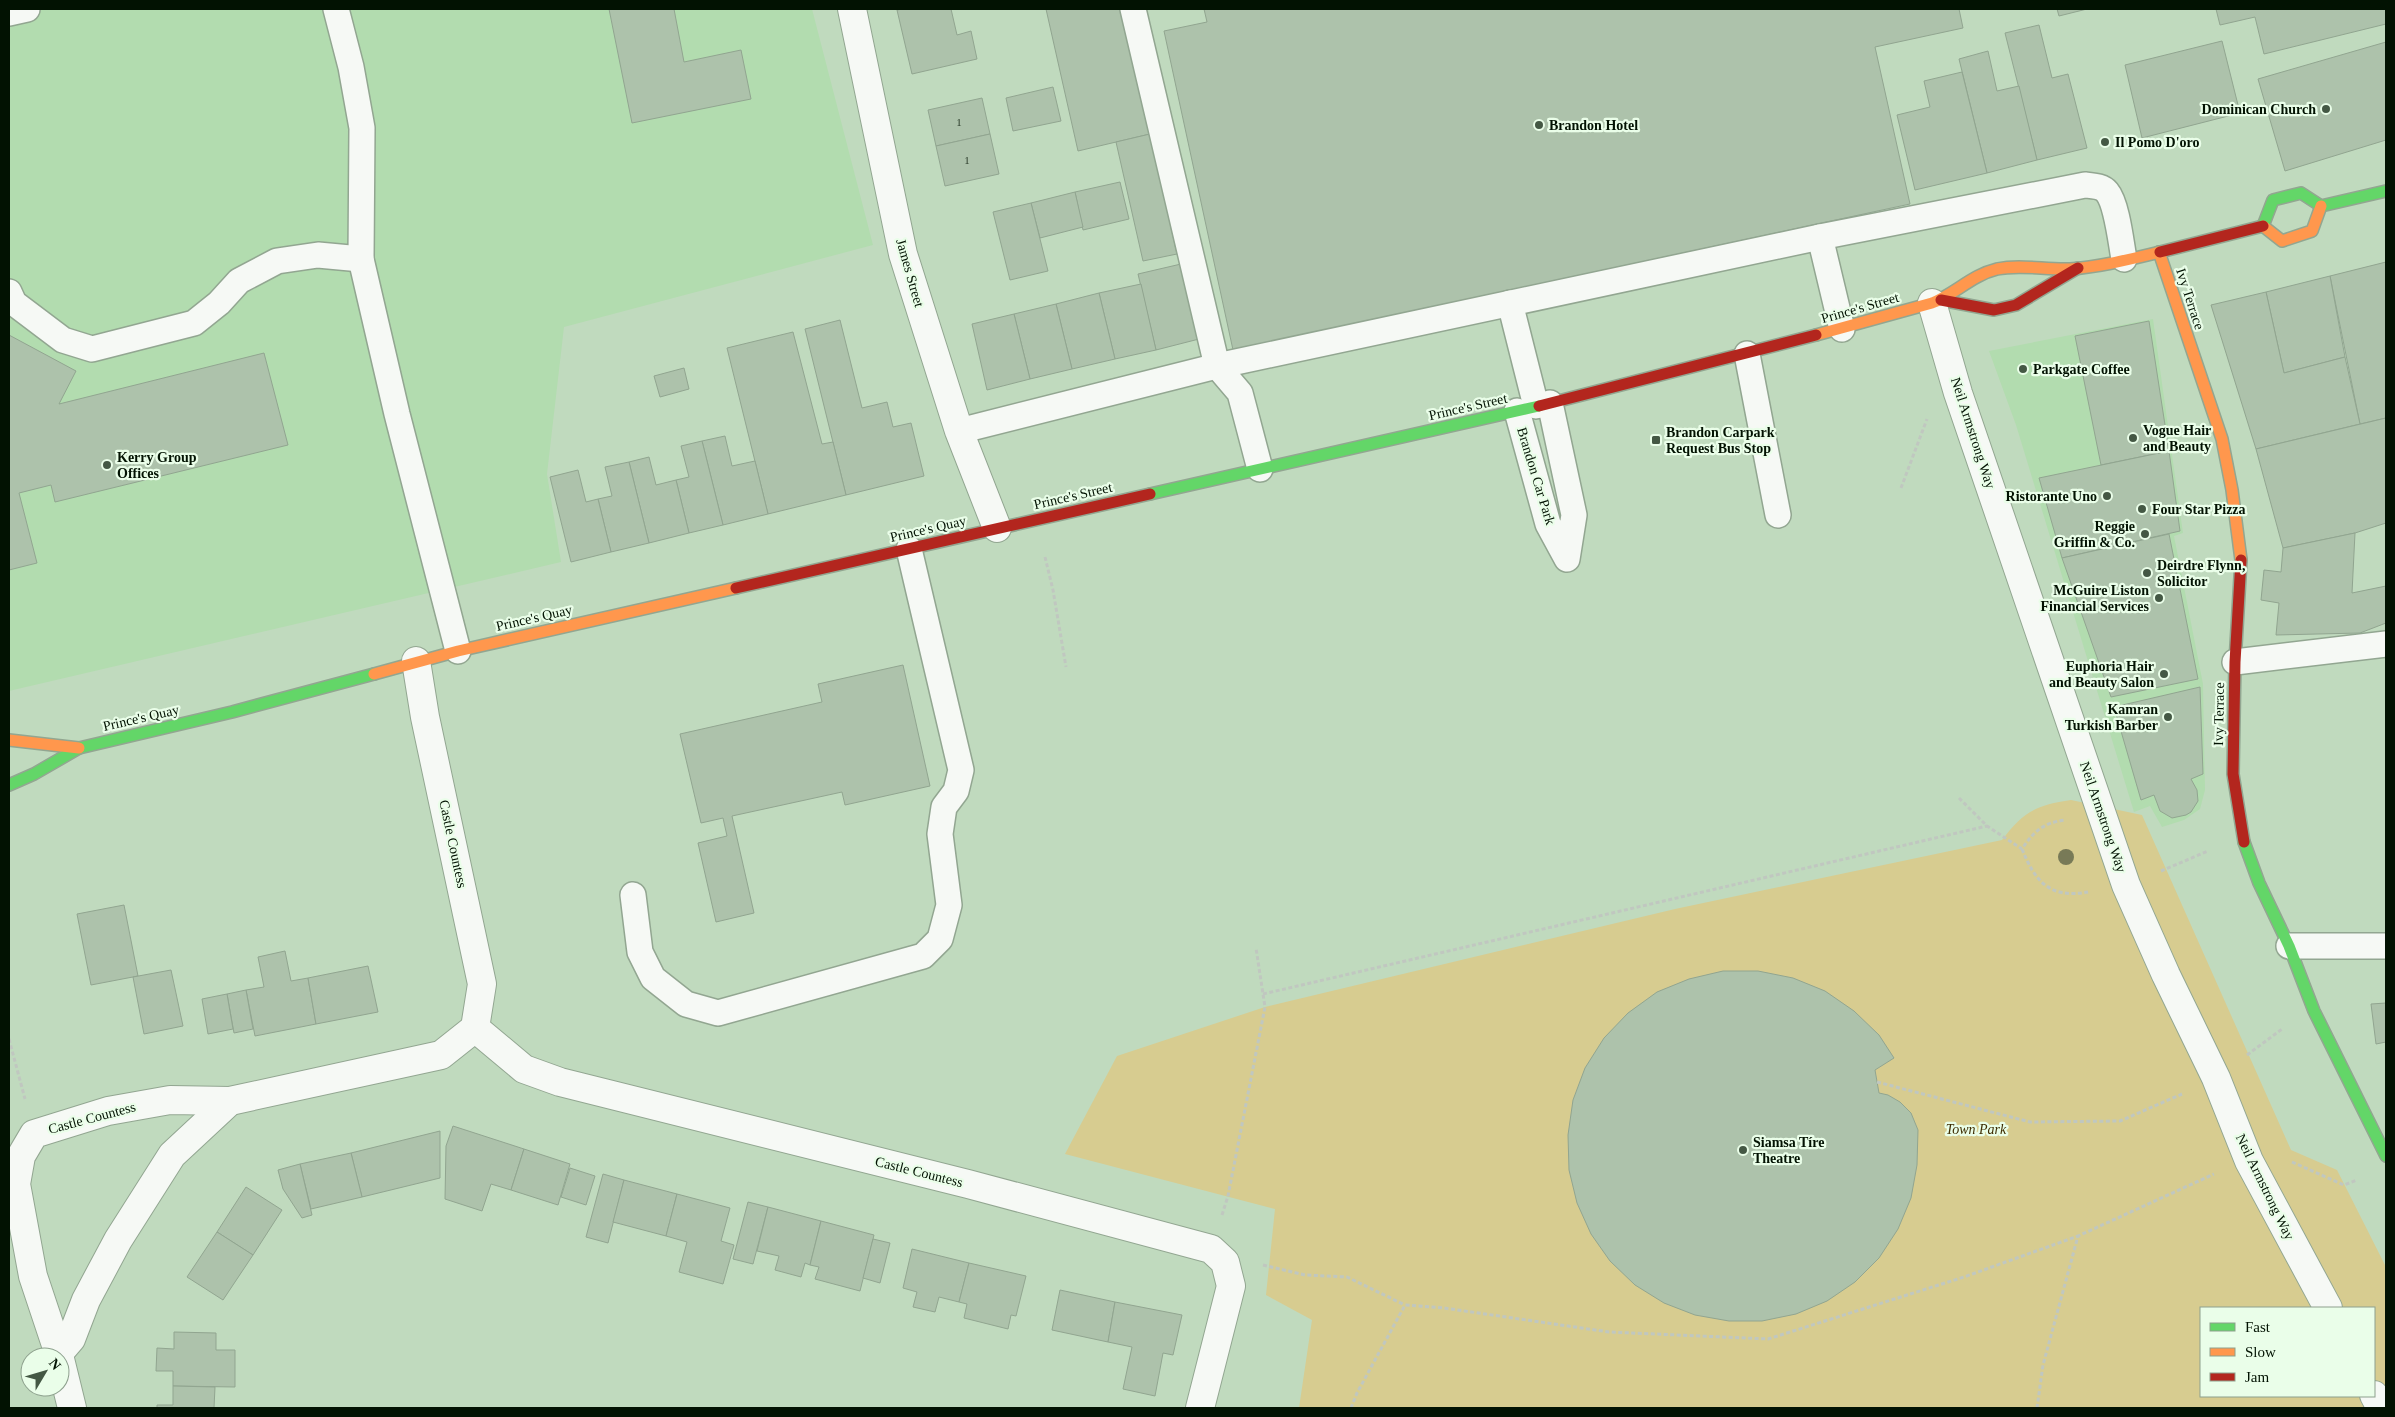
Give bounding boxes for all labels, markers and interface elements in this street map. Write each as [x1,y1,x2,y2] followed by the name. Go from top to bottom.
[2202,102,2316,117] place label: Dominican Church
[2320,103,2332,115] marker: Dominican Church
[956,116,962,128] house number: 1
[1549,118,1638,133] place label: Brandon Hotel
[1533,119,1545,131] marker: Brandon Hotel
[2115,135,2200,150] place label: Il Pomo D'oro
[2099,136,2111,148] marker: Il Pomo D'oro
[964,154,970,166] house number: 1
[893,237,927,309] street label: James Street
[2173,266,2207,332] street label: Ivy Terrace
[1820,290,1901,326] street label: Prince's Street
[2033,362,2130,377] place label: Parkgate Coffee
[2017,363,2029,375] marker: Parkgate Coffee
[1948,375,1998,491] street label: Neil Armstrong Way
[1427,391,1509,423] street label: Prince's Street
[2143,423,2211,454] place label: Vogue Hair and Beauty
[1514,425,1558,527] street label: Brandon Car Park
[1666,425,1775,456] place label: Brandon Carpark Request Bus Stop
[2127,432,2139,444] marker: Vogue Hair and Beauty
[1650,434,1662,446] marker: Brandon Carpark Request Bus Stop
[117,450,197,481] place label: Kerry Group Offices
[101,459,113,471] marker: Kerry Group Offices
[1032,480,1114,512] street label: Prince's Street
[2006,489,2097,504] place label: Ristorante Uno
[2101,490,2113,502] marker: Ristorante Uno
[2152,502,2246,517] place label: Four Star Pizza
[2136,503,2148,515] marker: Four Star Pizza
[889,513,967,545] street label: Prince's Quay
[2054,519,2135,550] place label: Reggie Griffin & Co.
[2139,528,2151,540] marker: Reggie Griffin & Co.
[2157,558,2245,589] place label: Deirdre Flynn, Solicitor
[2141,567,2153,579] marker: Deirdre Flynn, Solicitor
[2041,583,2150,614] place label: McGuire Liston Financial Services
[2153,592,2165,604] marker: McGuire Liston Financial Services
[495,602,573,634] street label: Prince's Quay
[2049,659,2154,690] place label: Euphoria Hair and Beauty Salon
[2158,668,2170,680] marker: Euphoria Hair and Beauty Salon
[2211,682,2227,746] street label: Ivy Terrace
[102,702,180,734] street label: Prince's Quay
[2065,702,2158,733] place label: Kamran Turkish Barber
[2162,711,2174,723] marker: Kamran Turkish Barber
[2077,760,2129,874] street label: Neil Armstrong Way
[436,799,470,889] street label: Castle Countess
[47,1099,137,1137] street label: Castle Countess
[1946,1122,2007,1137] park label: Town Park
[2233,1132,2297,1242] street label: Neil Armstrong Way
[1753,1135,1824,1166] place label: Siamsa Tíre Theatre
[1737,1144,1749,1156] marker: Siamsa Tíre Theatre
[874,1154,964,1190] street label: Castle Countess
[2200,1307,2375,1397] legend
[2245,1319,2271,1335] text: Fast
[2245,1344,2276,1360] text: Slow
[20,1347,70,1397] north arrow
[46,1356,64,1373] text: N
[2245,1369,2269,1385] text: Jam

